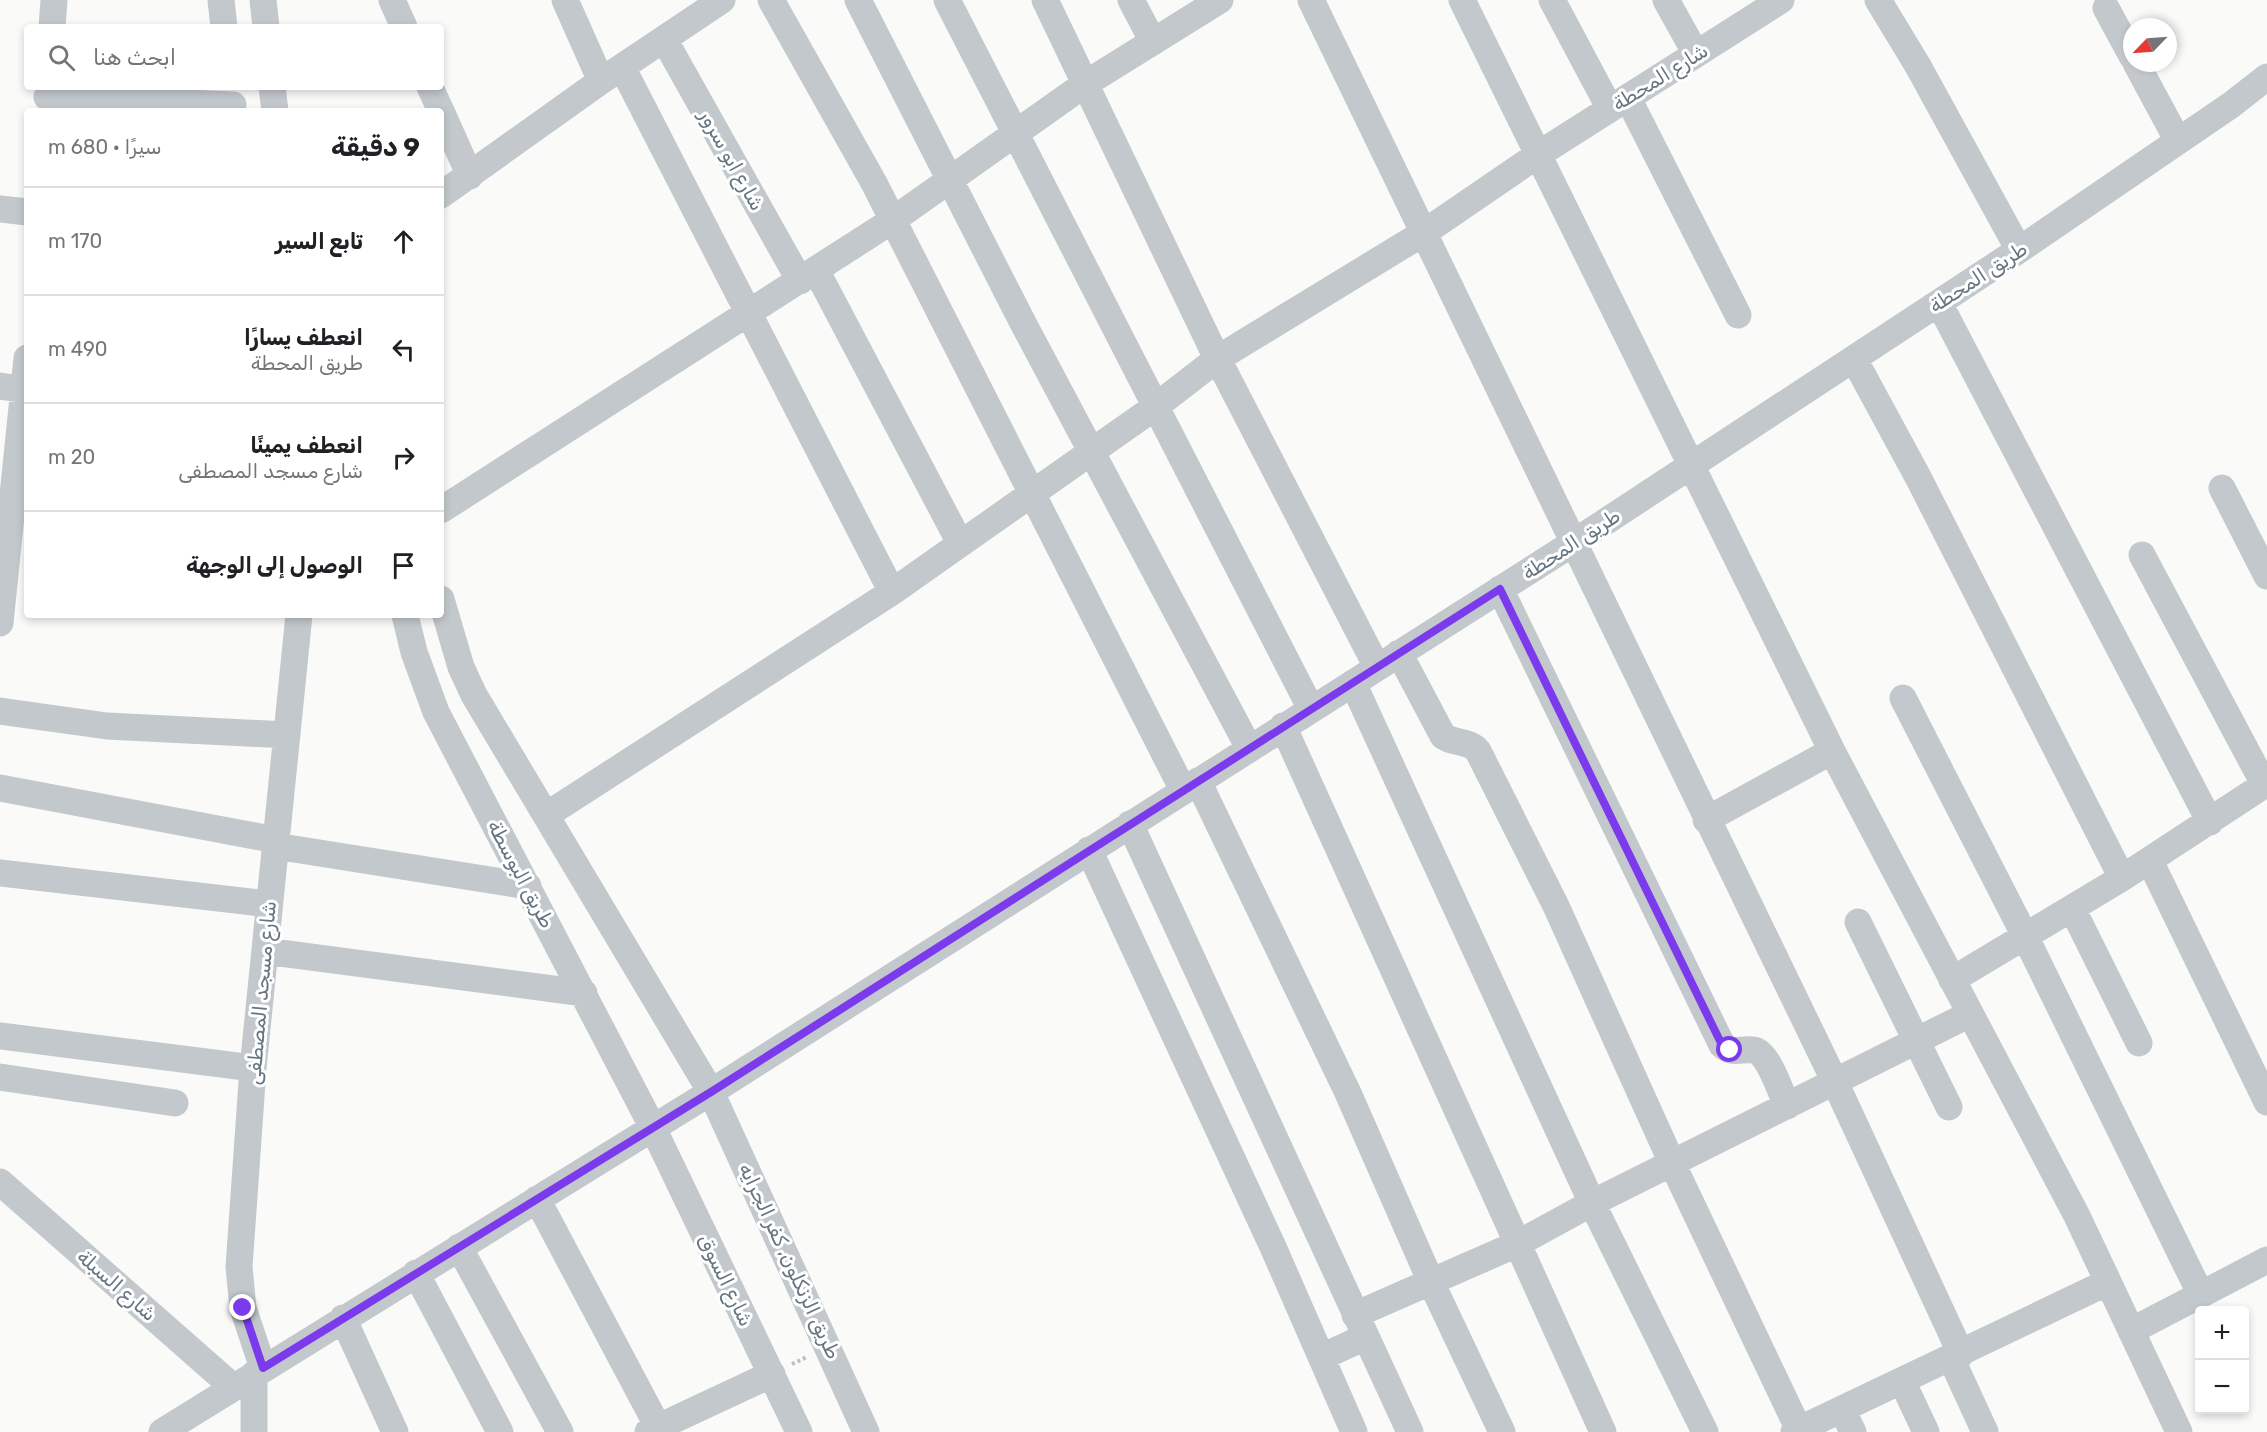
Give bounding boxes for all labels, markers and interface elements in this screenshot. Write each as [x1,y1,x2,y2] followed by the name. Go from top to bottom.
[2123,18,2177,72] north arrow
[24,24,444,90] search box
[1608,38,1713,118] street label: شارع المحطة
[45,41,78,74] icon: search
[93,44,176,71] text: ابحث هنا
[692,104,770,216] street label: شارع ابو سرور
[331,132,420,163] text: 9 دقيقة
[48,135,162,159] text: سيرًا · 680 m
[387,225,420,258] icon: ahead
[275,228,363,255] text: تابع السير
[48,229,102,253] text: 170 m
[1924,236,2032,318] street label: طريق المحطة
[244,324,363,351] text: انعطف يسارًا
[387,333,420,366] icon: left
[48,337,108,361] text: 490 m
[251,351,363,375] text: طريق المحطة
[250,432,363,459] text: انعطف يمينًا
[387,441,420,474] icon: right
[48,445,95,469] text: 20 m
[178,459,363,483] text: شارع مسجد المصطفى
[1517,503,1625,585] street label: طريق المحطة
[387,549,420,582] icon: arrive
[186,552,363,579] text: الوصول إلى الوجهة
[482,816,560,932] street label: طريق البوسطة
[241,900,283,1086] street label: شارع مسجد المصطفى
[1716,1036,1742,1062] route start
[734,1159,846,1363] street label: طريق الزنكلون, كفر الجرايه
[692,1230,759,1331] street label: شارع السوق
[71,1244,161,1327] street label: شارع السبلة
[229,1294,255,1320] route end
[2195,1306,2249,1414] map controls
[2195,1306,2249,1360] button: +
[2195,1360,2249,1414] button: −

